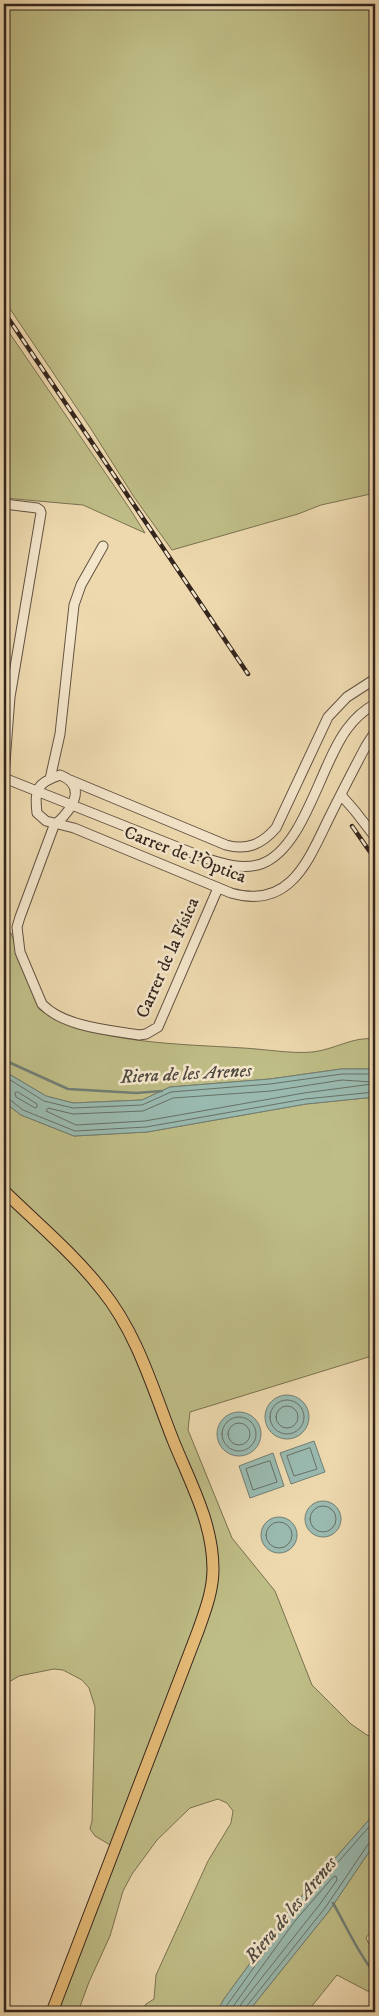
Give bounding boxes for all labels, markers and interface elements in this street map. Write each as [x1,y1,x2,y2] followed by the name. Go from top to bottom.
[121,822,249,888] street label: Carrer de l'Òptica
[132,894,205,1022] street label: Carrer de la Física
[119,1059,253,1089] water label: Riera de les Arenes
[239,1851,343,1969] water label: Riera de les Arenes

